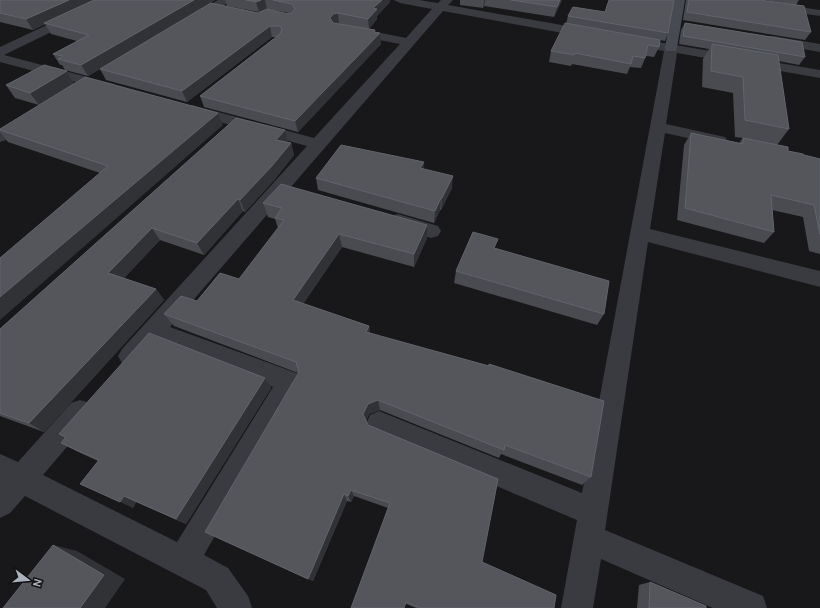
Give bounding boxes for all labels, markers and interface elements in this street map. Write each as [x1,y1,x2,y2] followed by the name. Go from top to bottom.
[8,560,48,600] north arrow
[30,577,45,588] text: N

